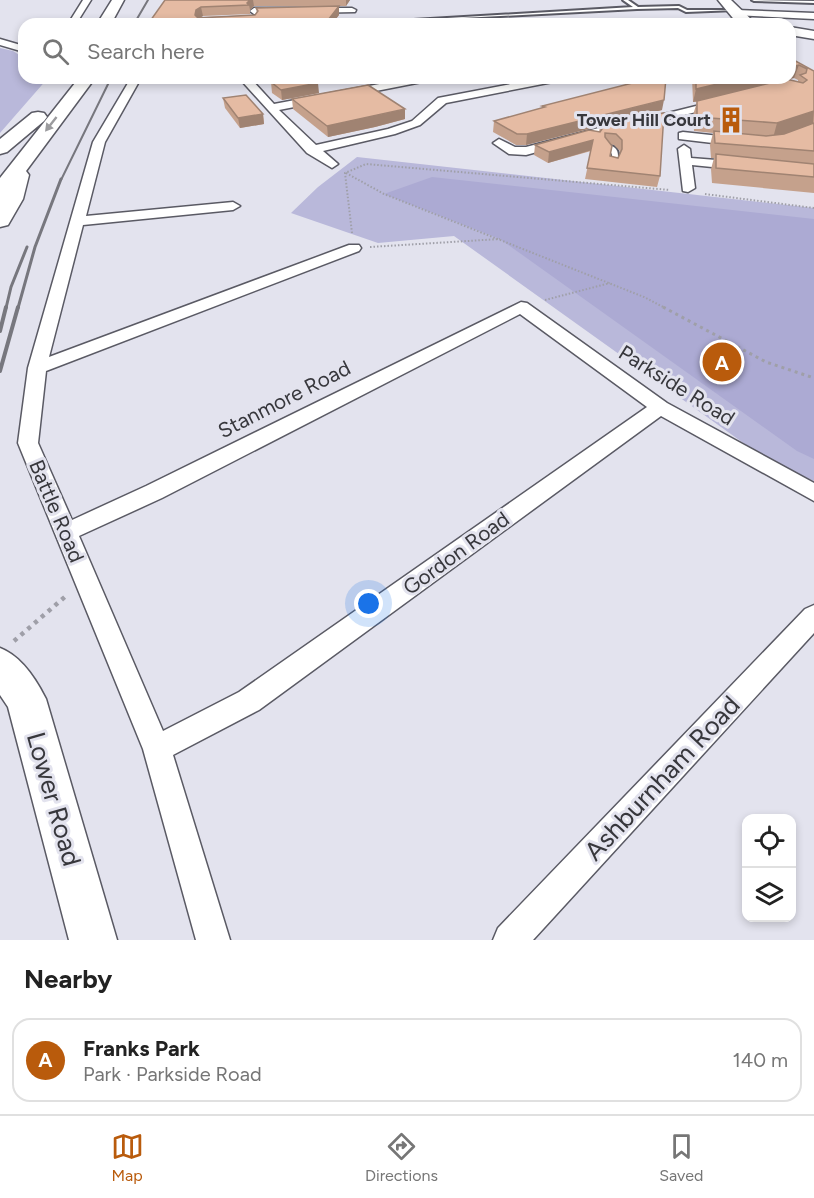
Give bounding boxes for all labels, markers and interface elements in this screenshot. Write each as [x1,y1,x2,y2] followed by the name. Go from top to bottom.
[18,18,796,84] search box
[39,35,72,68] icon: search
[87,38,205,65] text: Search here
[716,105,746,135] building icon: Tower Hill Court
[577,109,711,131] place label: Tower Hill Court
[45,117,57,132] one-way arrow
[614,339,740,431] street label: Parkside Road
[702,340,742,385] pin: A
[214,355,354,443] street label: Stanmore Road
[24,456,90,566] street label: Battle Road
[398,506,514,600] street label: Gordon Road
[354,589,383,618] your location
[578,689,746,867] street label: Ashburnham Road
[20,728,88,870] street label: Lower Road
[742,814,796,922] map controls
[742,814,796,868] button: locate
[742,868,796,922] button: layers
[24,963,112,995] text: Nearby
[83,1035,200,1062] text: Franks Park
[38,1048,53,1072] text: A
[733,1048,788,1072] text: 140 m
[83,1062,262,1086] text: Park · Parkside Road
[111,1130,144,1185] tab: Map
[365,1130,438,1185] tab: Directions
[659,1130,703,1185] tab: Saved

